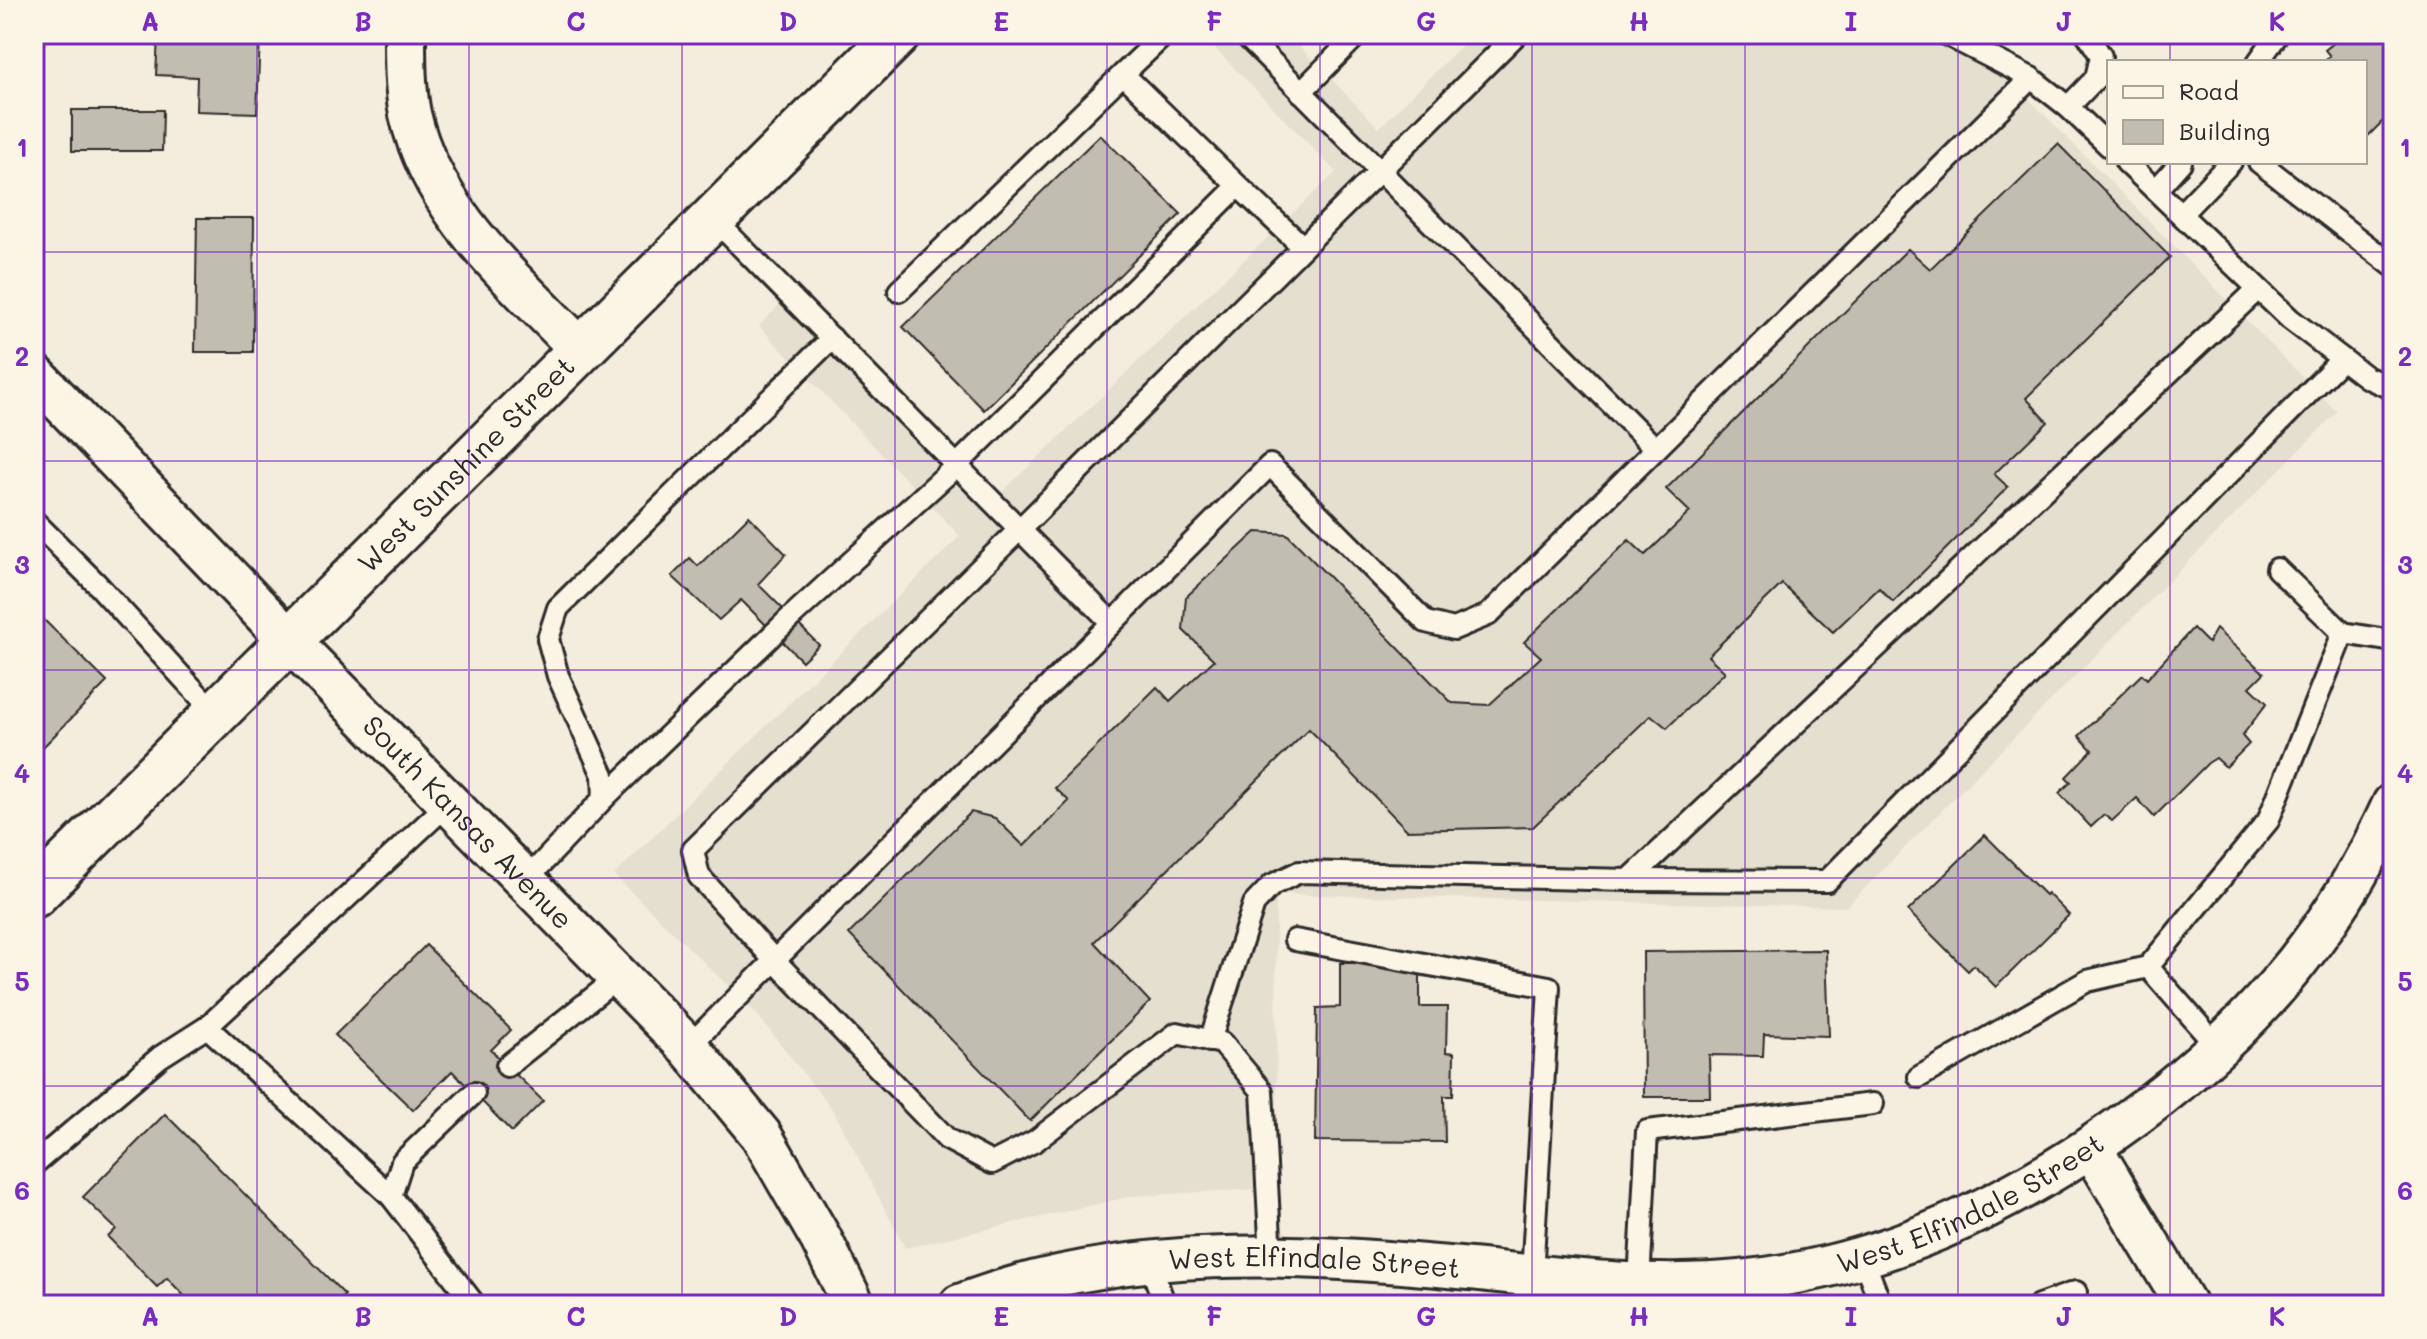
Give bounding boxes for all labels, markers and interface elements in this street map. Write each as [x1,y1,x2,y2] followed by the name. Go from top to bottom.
[141,4,159,38] text: A
[354,4,372,38] text: B
[566,4,586,38] text: C
[779,4,797,38] text: D
[993,4,1009,38] text: E
[1206,4,1222,38] text: F
[1416,4,1436,38] text: G
[1629,4,1649,38] text: H
[1844,4,1858,38] text: I
[2055,4,2073,38] text: J
[2268,4,2286,38] text: K
[2107,60,2367,164] legend
[2179,75,2239,106] text: Road
[2179,115,2270,146] text: Building
[16,130,28,164] text: 1
[2399,130,2411,164] text: 1
[15,339,29,373] text: 2
[2398,339,2412,373] text: 2
[349,348,582,580] street label: West Sunshine Street
[14,547,30,581] text: 3
[2397,547,2413,581] text: 3
[356,707,581,936] street label: South Kansas Avenue
[14,756,30,790] text: 4
[2397,756,2413,790] text: 4
[14,964,30,998] text: 5
[2397,964,2413,998] text: 5
[1832,1124,2110,1281] street label: West Elfindale Street
[14,1173,30,1207] text: 6
[2397,1173,2413,1207] text: 6
[1167,1238,1462,1285] street label: West Elfindale Street
[141,1299,159,1333] text: A
[354,1299,372,1333] text: B
[566,1299,586,1333] text: C
[779,1299,797,1333] text: D
[993,1299,1009,1333] text: E
[1206,1299,1222,1333] text: F
[1416,1299,1436,1333] text: G
[1629,1299,1649,1333] text: H
[1844,1299,1858,1333] text: I
[2055,1299,2073,1333] text: J
[2268,1299,2286,1333] text: K

